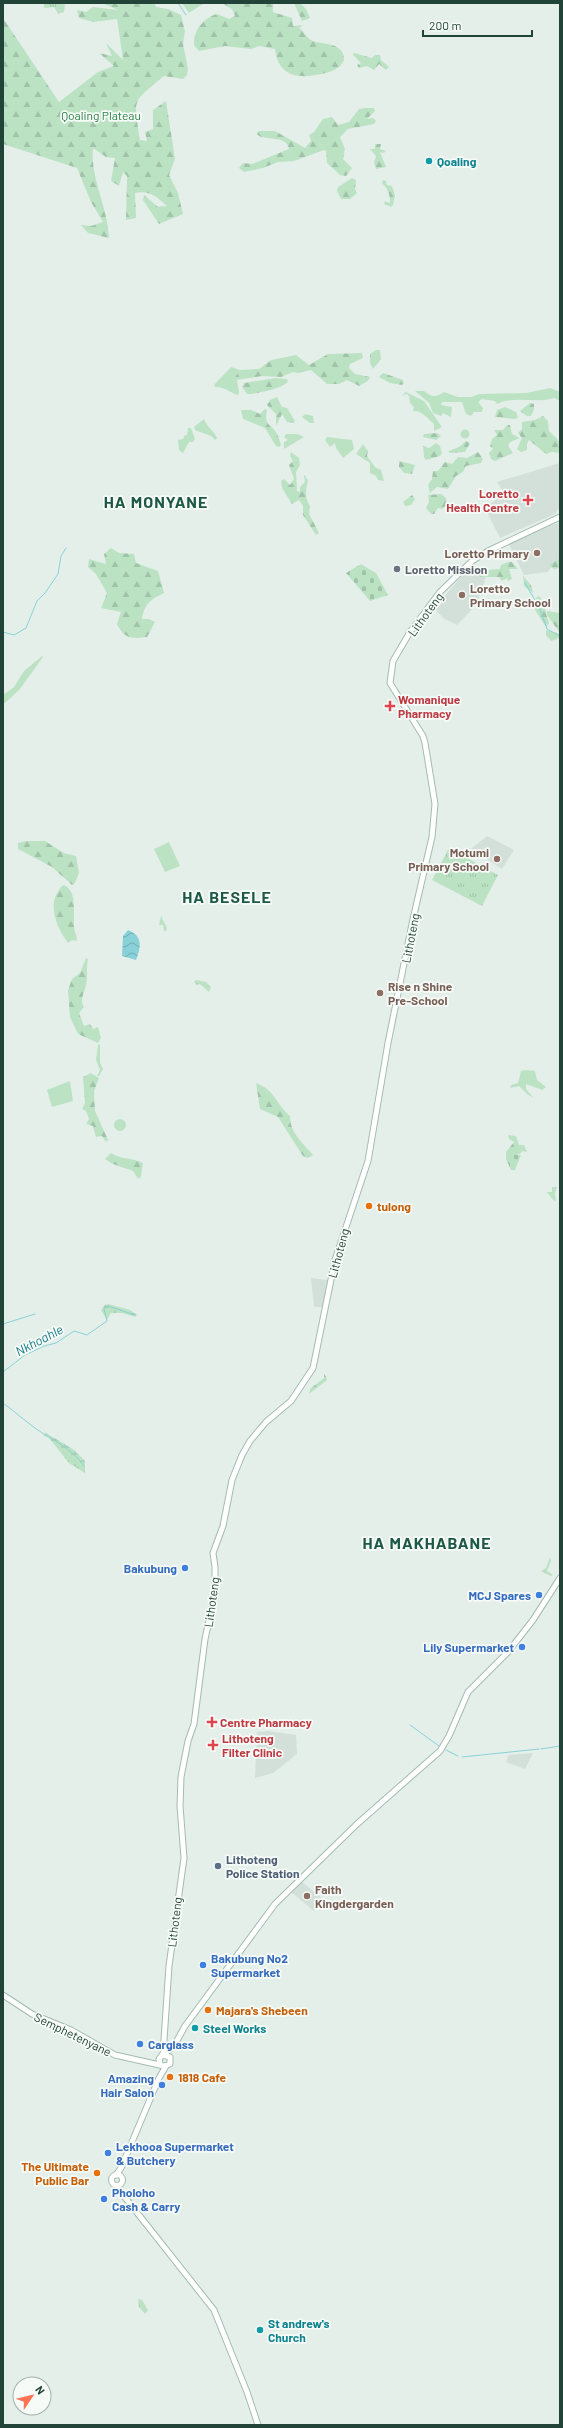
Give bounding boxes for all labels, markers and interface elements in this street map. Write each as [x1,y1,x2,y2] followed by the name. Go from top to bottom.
[423,12,532,38] scale bar
[429,18,461,32] text: 200 m
[61,108,141,122] park label: Qoaling Plateau
[437,154,477,168] place label: Qoaling
[424,156,434,166] marker: Qoaling
[446,486,519,514] place label: Loretto Health Centre
[104,492,208,511] district label: HA MONYANE
[522,494,534,506] marker: Loretto Health Centre
[445,546,529,560] place label: Loretto Primary
[532,548,542,558] marker: Loretto Primary
[405,562,487,576] place label: Loretto Mission
[392,564,402,574] marker: Loretto Mission
[470,581,551,609] place label: Loretto Primary School
[404,589,446,639] street label: Lithoteng
[457,590,467,600] marker: Loretto Primary School
[398,692,461,720] place label: Womanique Pharmacy
[385,701,395,711] marker: Womanique Pharmacy
[408,845,489,873] place label: Motumi Primary School
[492,854,502,864] marker: Motumi Primary School
[182,887,272,906] district label: HA BESELE
[398,912,422,964] street label: Lithoteng
[388,979,453,1007] place label: Rise n Shine Pre-School
[375,988,385,998] marker: Rise n Shine Pre-School
[377,1199,411,1213] place label: tulong
[364,1201,374,1211] marker: tulong
[325,1227,351,1279] street label: Lithoteng
[12,1321,66,1359] water label: Nkhoahle
[363,1533,492,1552] district label: HA MAKHABANE
[124,1561,177,1575] place label: Bakubung
[180,1563,190,1573] marker: Bakubung
[201,1576,221,1628] street label: Lithoteng
[468,1588,531,1602] place label: MCJ Spares
[534,1590,544,1600] marker: MCJ Spares
[423,1640,514,1654] place label: Lily Supermarket
[517,1642,527,1652] marker: Lily Supermarket
[220,1715,312,1729] place label: Centre Pharmacy
[207,1717,217,1727] marker: Centre Pharmacy
[222,1731,283,1759] place label: Lithoteng Filter Clinic
[207,1739,219,1751] marker: Lithoteng Filter Clinic
[226,1852,300,1880] place label: Lithoteng Police Station
[213,1861,223,1871] marker: Lithoteng Police Station
[315,1882,394,1910] place label: Faith Kingdergarden
[302,1891,312,1901] marker: Faith Kingdergarden
[164,1896,184,1948] street label: Lithoteng
[211,1951,288,1979] place label: Bakubung No2 Supermarket
[198,1960,208,1970] marker: Bakubung No2 Supermarket
[216,2003,308,2017] place label: Majara's Shebeen
[203,2005,213,2015] marker: Majara's Shebeen
[32,2009,114,2059] street label: Semphetenyane
[203,2021,266,2035] place label: Steel Works
[190,2023,200,2033] marker: Steel Works
[148,2037,194,2051] place label: Carglass
[135,2039,145,2049] marker: Carglass
[178,2070,226,2084] place label: 1818 Cafe
[100,2071,154,2099] place label: Amazing Hair Salon
[165,2072,175,2082] marker: 1818 Cafe
[157,2080,167,2090] marker: Amazing Hair Salon
[116,2139,234,2167] place label: Lekhooa Supermarket & Butchery
[103,2148,113,2158] marker: Lekhooa Supermarket & Butchery
[21,2159,89,2187] place label: The Ultimate Public Bar
[92,2168,102,2178] marker: The Ultimate Public Bar
[112,2185,180,2213] place label: Pholoho Cash & Carry
[99,2194,109,2204] marker: Pholoho Cash & Carry
[268,2316,330,2344] place label: St andrew's Church
[255,2325,265,2335] marker: St andrew's Church
[12,2376,52,2416] north arrow
[33,2383,48,2397] text: N

